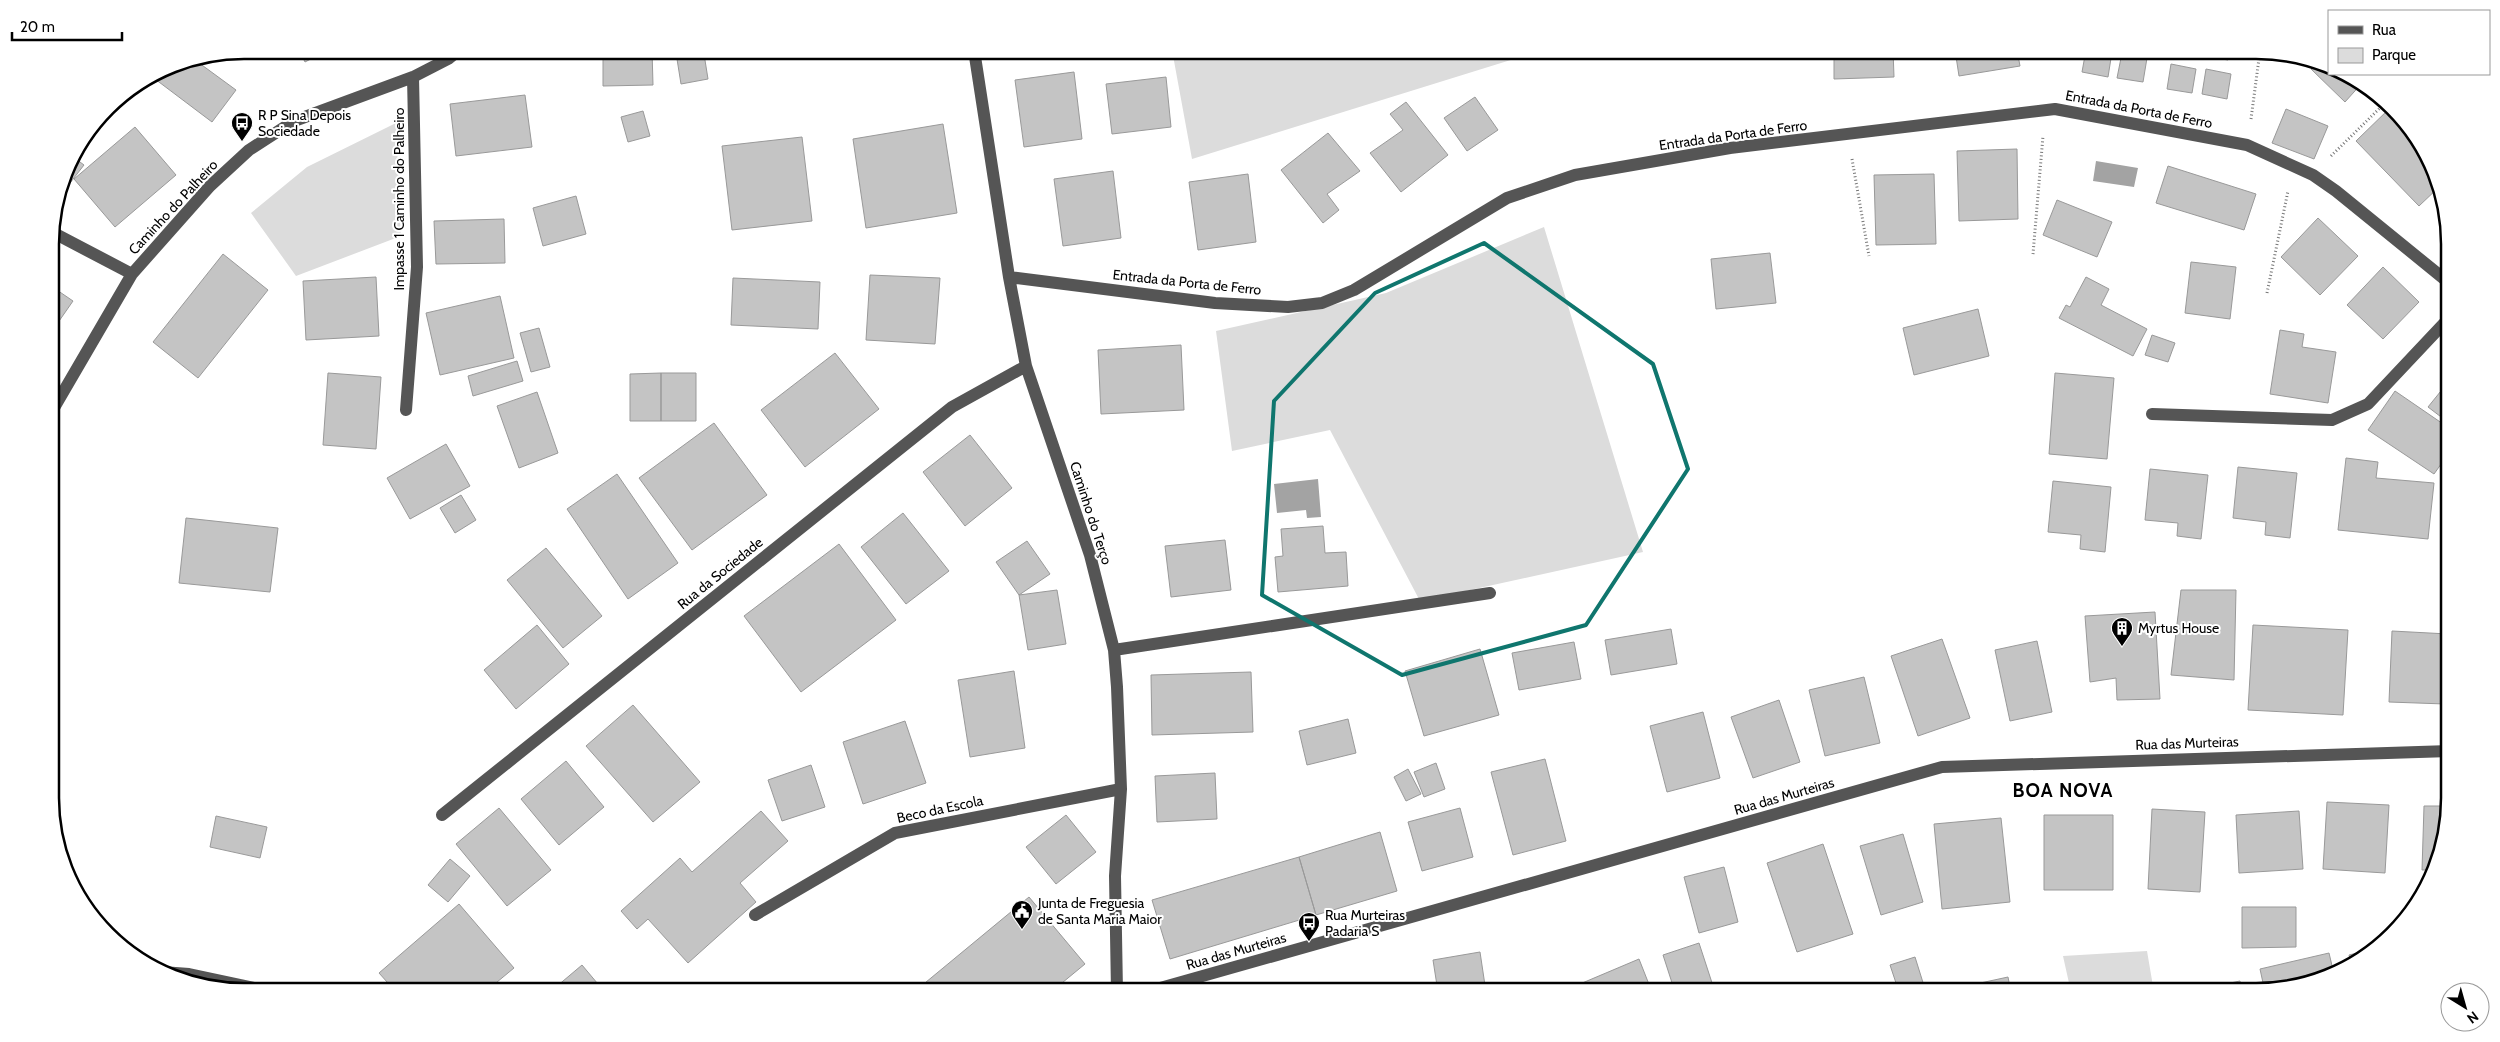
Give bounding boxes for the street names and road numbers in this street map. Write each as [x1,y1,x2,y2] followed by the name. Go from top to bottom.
[2064,86,2214,132] street label: Entrada da Porta de Ferro
[390,107,408,290] street label: Impasse 1 Caminho do Palheiro
[1658,116,1808,154] street label: Entrada da Porta de Ferro
[124,156,222,258] street label: Caminho do Palheiro
[1112,265,1262,299] street label: Entrada da Porta de Ferro
[1066,459,1116,567] street label: Caminho do Terço
[674,533,766,613] street label: Rua da Sociedade
[2135,732,2239,754] street label: Rua das Murteiras
[1732,773,1836,819] street label: Rua das Murteiras
[895,791,985,827] street label: Beco da Escola
[1184,928,1288,974] street label: Rua das Murteiras

